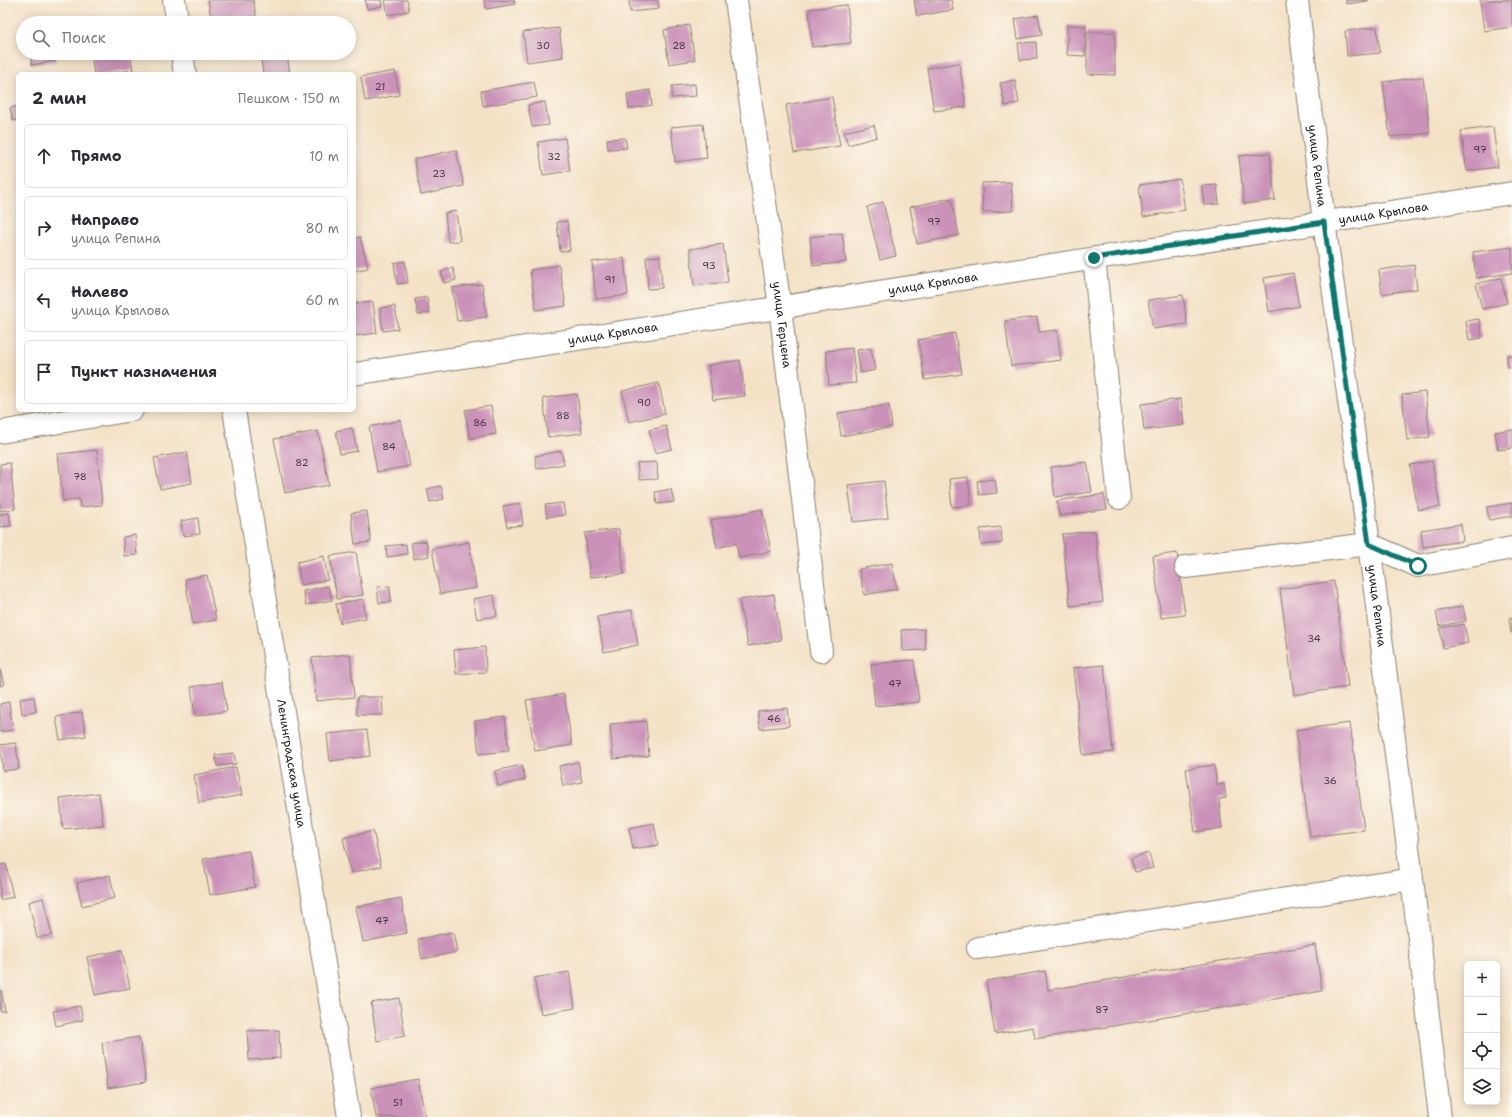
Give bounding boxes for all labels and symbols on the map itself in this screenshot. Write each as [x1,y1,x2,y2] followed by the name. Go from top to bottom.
[536,39,550,52] house number: 30
[672,39,686,52] house number: 28
[375,80,385,93] house number: 21
[1304,124,1330,208] street label: улица Репина
[1473,143,1487,156] house number: 97
[547,150,561,163] house number: 32
[432,167,446,180] house number: 23
[1337,198,1430,228] street label: улица Крылова
[927,215,941,228] house number: 97
[1085,249,1103,267] route end
[702,259,716,272] house number: 93
[887,269,980,298] street label: улица Крылова
[605,273,615,286] house number: 91
[768,280,795,369] street label: улица Герцена
[567,319,659,348] street label: улица Крылова
[637,396,651,409] house number: 90
[556,409,570,422] house number: 88
[473,416,487,429] house number: 86
[382,440,396,453] house number: 84
[295,456,309,469] house number: 82
[73,470,87,483] house number: 78
[1409,557,1427,575] route start
[1364,564,1390,648] street label: улица Репина
[1307,632,1321,645] house number: 34
[888,677,902,690] house number: 47
[273,698,310,829] street label: Ленинградская улица
[767,712,781,725] house number: 46
[1323,774,1337,787] house number: 36
[375,914,389,927] house number: 47
[1095,1003,1109,1016] house number: 87
[393,1096,403,1109] house number: 51

